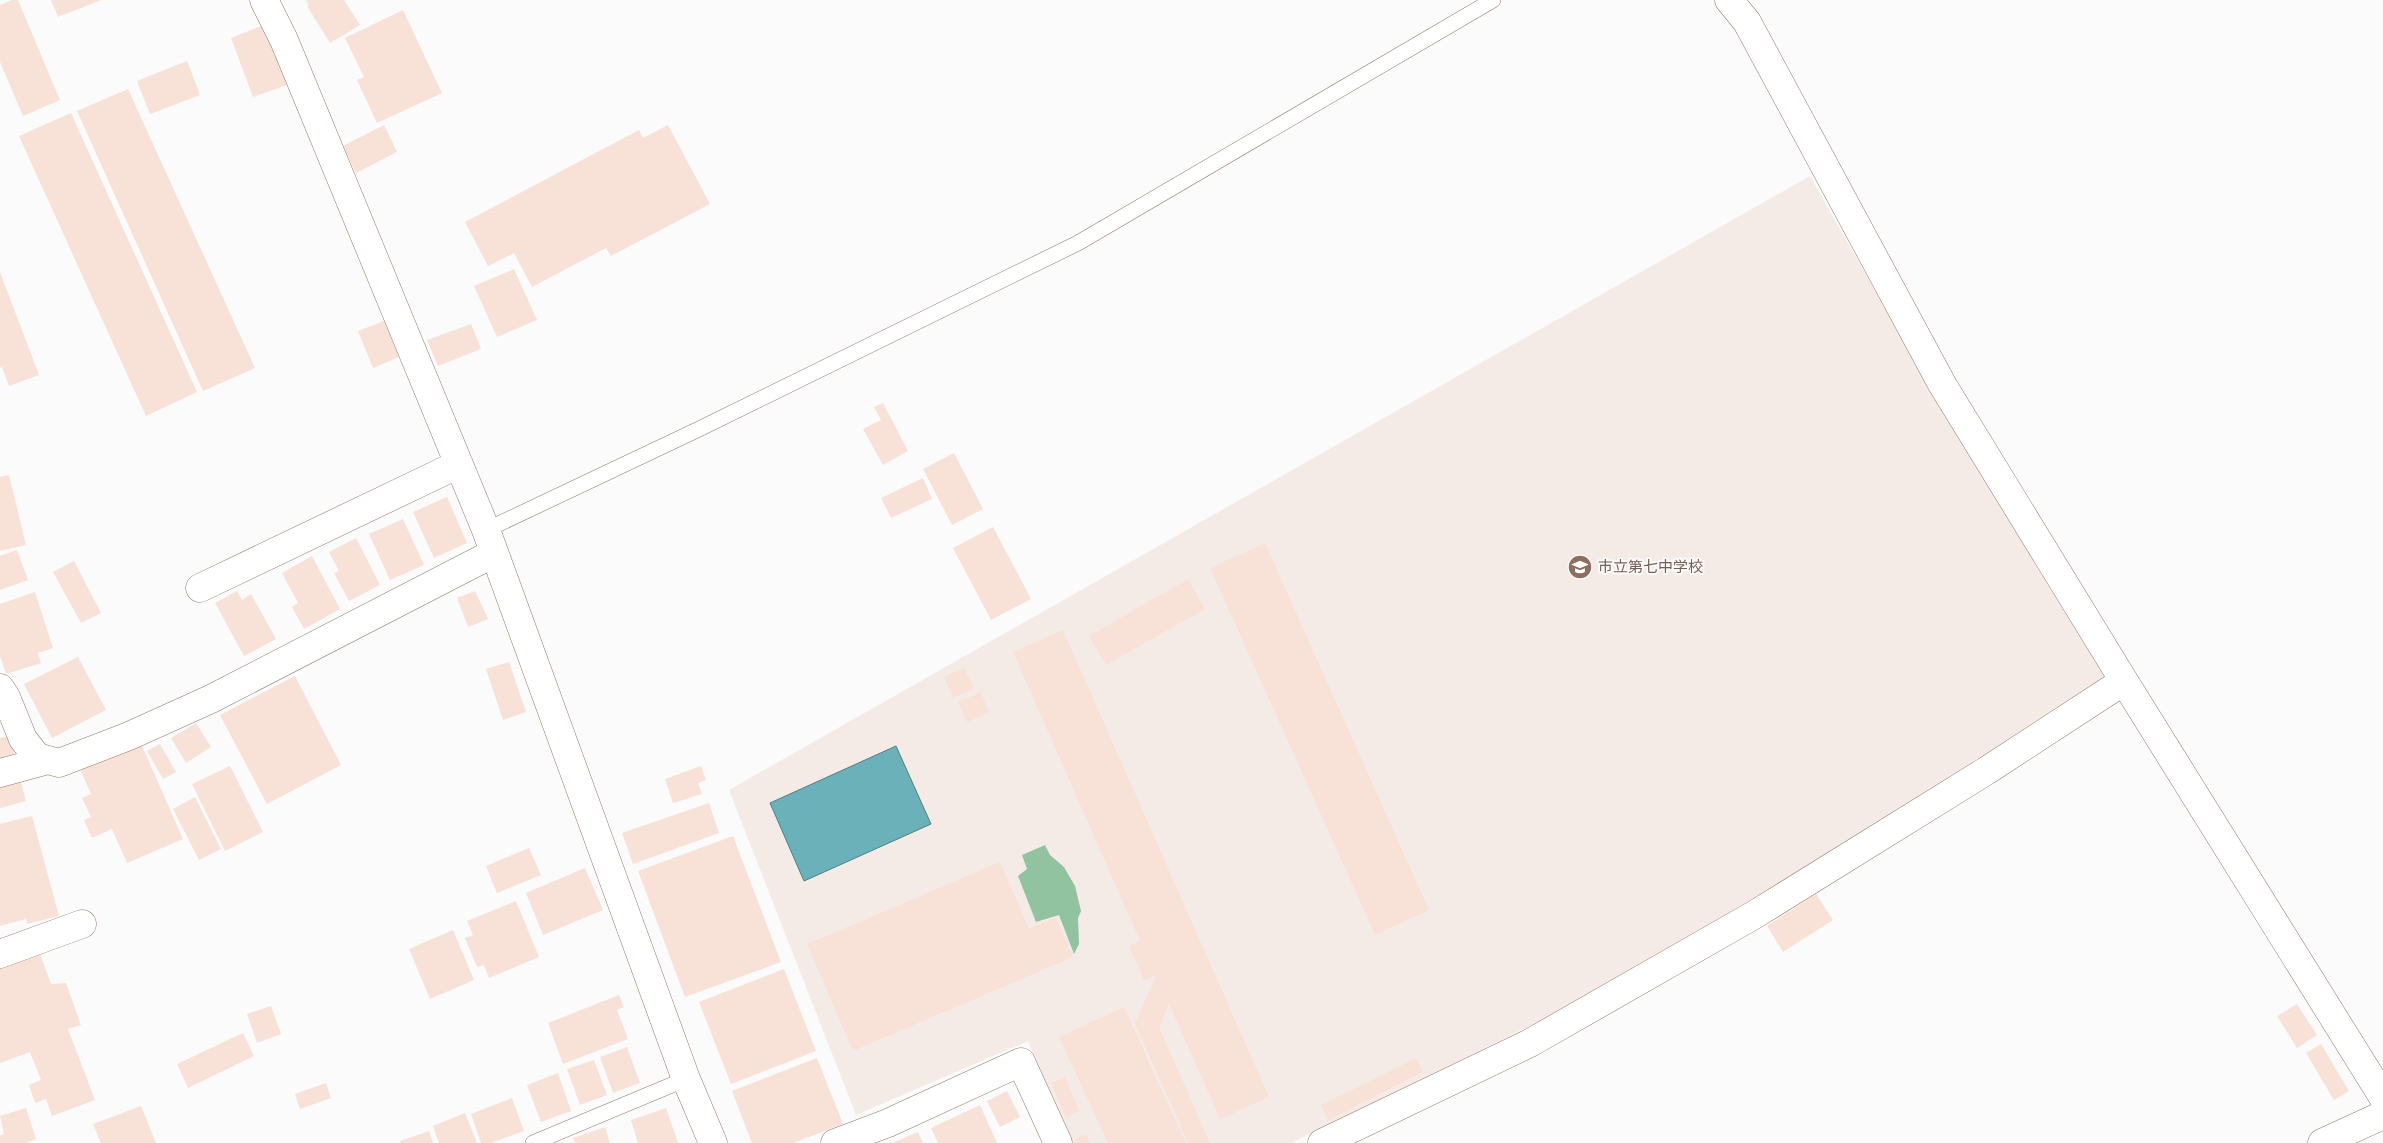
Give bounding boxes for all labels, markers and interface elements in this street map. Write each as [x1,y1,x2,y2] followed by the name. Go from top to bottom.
[1567,554,1593,580] school or university icon: 市立第七中学校
[1598,558,1703,576] place label: 市立第七中学校

